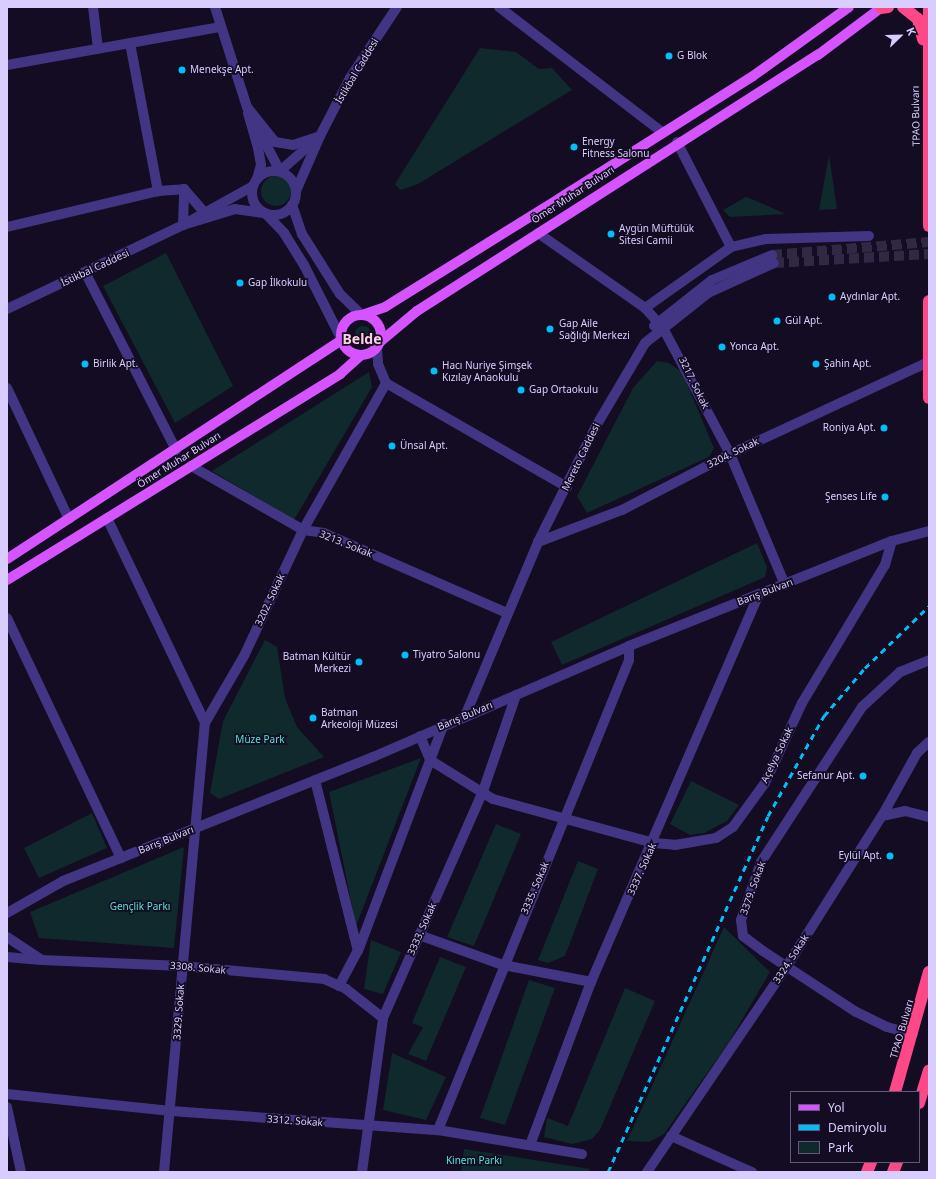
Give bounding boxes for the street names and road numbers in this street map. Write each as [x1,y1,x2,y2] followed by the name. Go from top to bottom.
[333,36,381,106] street label: İstikbal Caddesi
[909,86,923,146] street label: TPAO Bulvarı
[529,164,617,226] street label: Ömer Muhar Bulvarı
[59,247,131,289] street label: İstikbal Caddesi
[676,355,712,411] street label: 3217. Sokak
[559,421,603,493] street label: Mereto Caddesi
[135,429,223,491] street label: Ömer Muhar Bulvarı
[705,435,761,471] street label: 3204. Sokak
[318,528,374,560] street label: 3213. Sokak
[253,572,287,628] street label: 3202. Sokak
[735,576,795,608] street label: Barış Bulvarı
[436,699,494,733] street label: Barış Bulvarı
[758,725,796,785] street label: Açelya Sokak
[136,823,196,857] street label: Barış Bulvarı
[625,841,659,897] street label: 3337. Sokak
[519,860,551,916] street label: 3335. Sokak
[738,860,768,916] street label: 3379. Sokak
[405,901,439,957] street label: 3333. Sokak
[771,932,811,986] street label: 3324. Sokak
[170,960,226,976] street label: 3308. Sokak
[171,984,187,1040] street label: 3329. Sokak
[888,998,916,1060] street label: TPAO Bulvarı
[267,1113,323,1129] street label: 3312. Sokak

